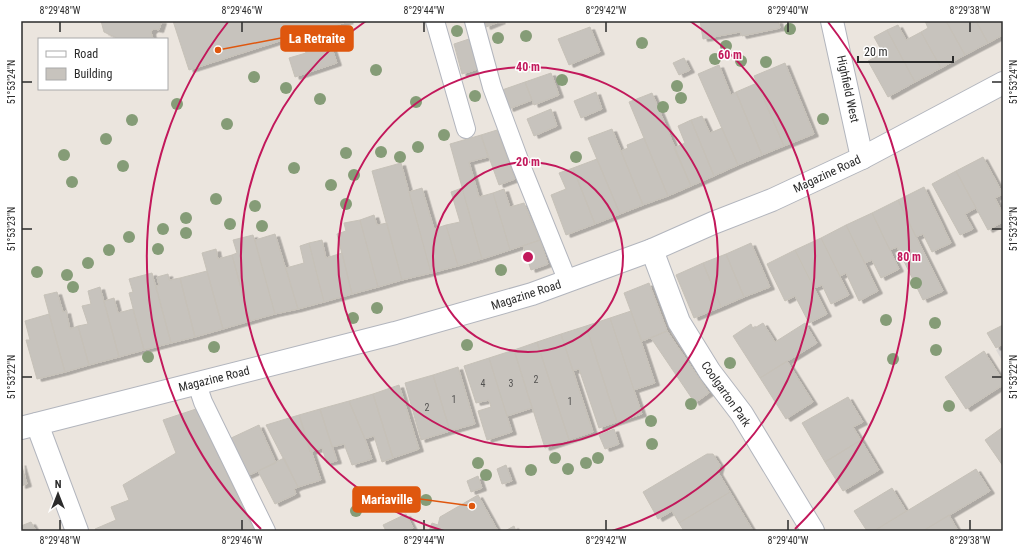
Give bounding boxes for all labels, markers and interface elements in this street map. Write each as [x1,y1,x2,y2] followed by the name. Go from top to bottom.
[40,5,81,16] text: 8°29'48"W
[222,5,263,16] text: 8°29'46"W
[404,5,445,16] text: 8°29'44"W
[586,5,627,16] text: 8°29'42"W
[768,5,809,16] text: 8°29'40"W
[950,5,991,16] text: 8°29'38"W
[281,26,353,51] callout: La Retraite
[289,31,345,46] text: La Retraite
[38,38,168,90] legend
[858,38,953,64] scale bar
[864,45,888,59] text: 20 m
[74,47,98,61] text: Road
[718,48,742,62] text: 60 m
[834,54,862,124] street label: Highfield West
[6,60,17,104] text: 51°53'24"N
[516,60,540,74] text: 40 m
[1008,60,1019,104] text: 51°53'24"N
[74,67,112,81] text: Building
[791,152,863,196] street label: Magazine Road
[516,155,540,169] text: 20 m
[6,207,17,251] text: 51°53'23"N
[1008,207,1019,251] text: 51°53'23"N
[521,250,535,264] centre of rings
[897,250,921,264] text: 80 m
[489,277,563,313] street label: Magazine Road
[6,355,17,399] text: 51°53'22"N
[1008,355,1019,399] text: 51°53'22"N
[698,359,754,430] street label: Coolgarton Park
[177,363,251,395] street label: Magazine Road
[534,374,539,385] house number: 2
[481,378,486,389] house number: 4
[509,378,514,389] house number: 3
[452,394,456,405] house number: 1
[568,396,572,407] house number: 1
[425,402,430,413] house number: 2
[38,474,78,514] north arrow
[55,478,62,491] text: N
[353,487,420,512] callout: Mariaville
[361,492,413,507] text: Mariaville
[40,535,81,546] text: 8°29'48"W
[222,535,263,546] text: 8°29'46"W
[404,535,445,546] text: 8°29'44"W
[586,535,627,546] text: 8°29'42"W
[768,535,809,546] text: 8°29'40"W
[950,535,991,546] text: 8°29'38"W

